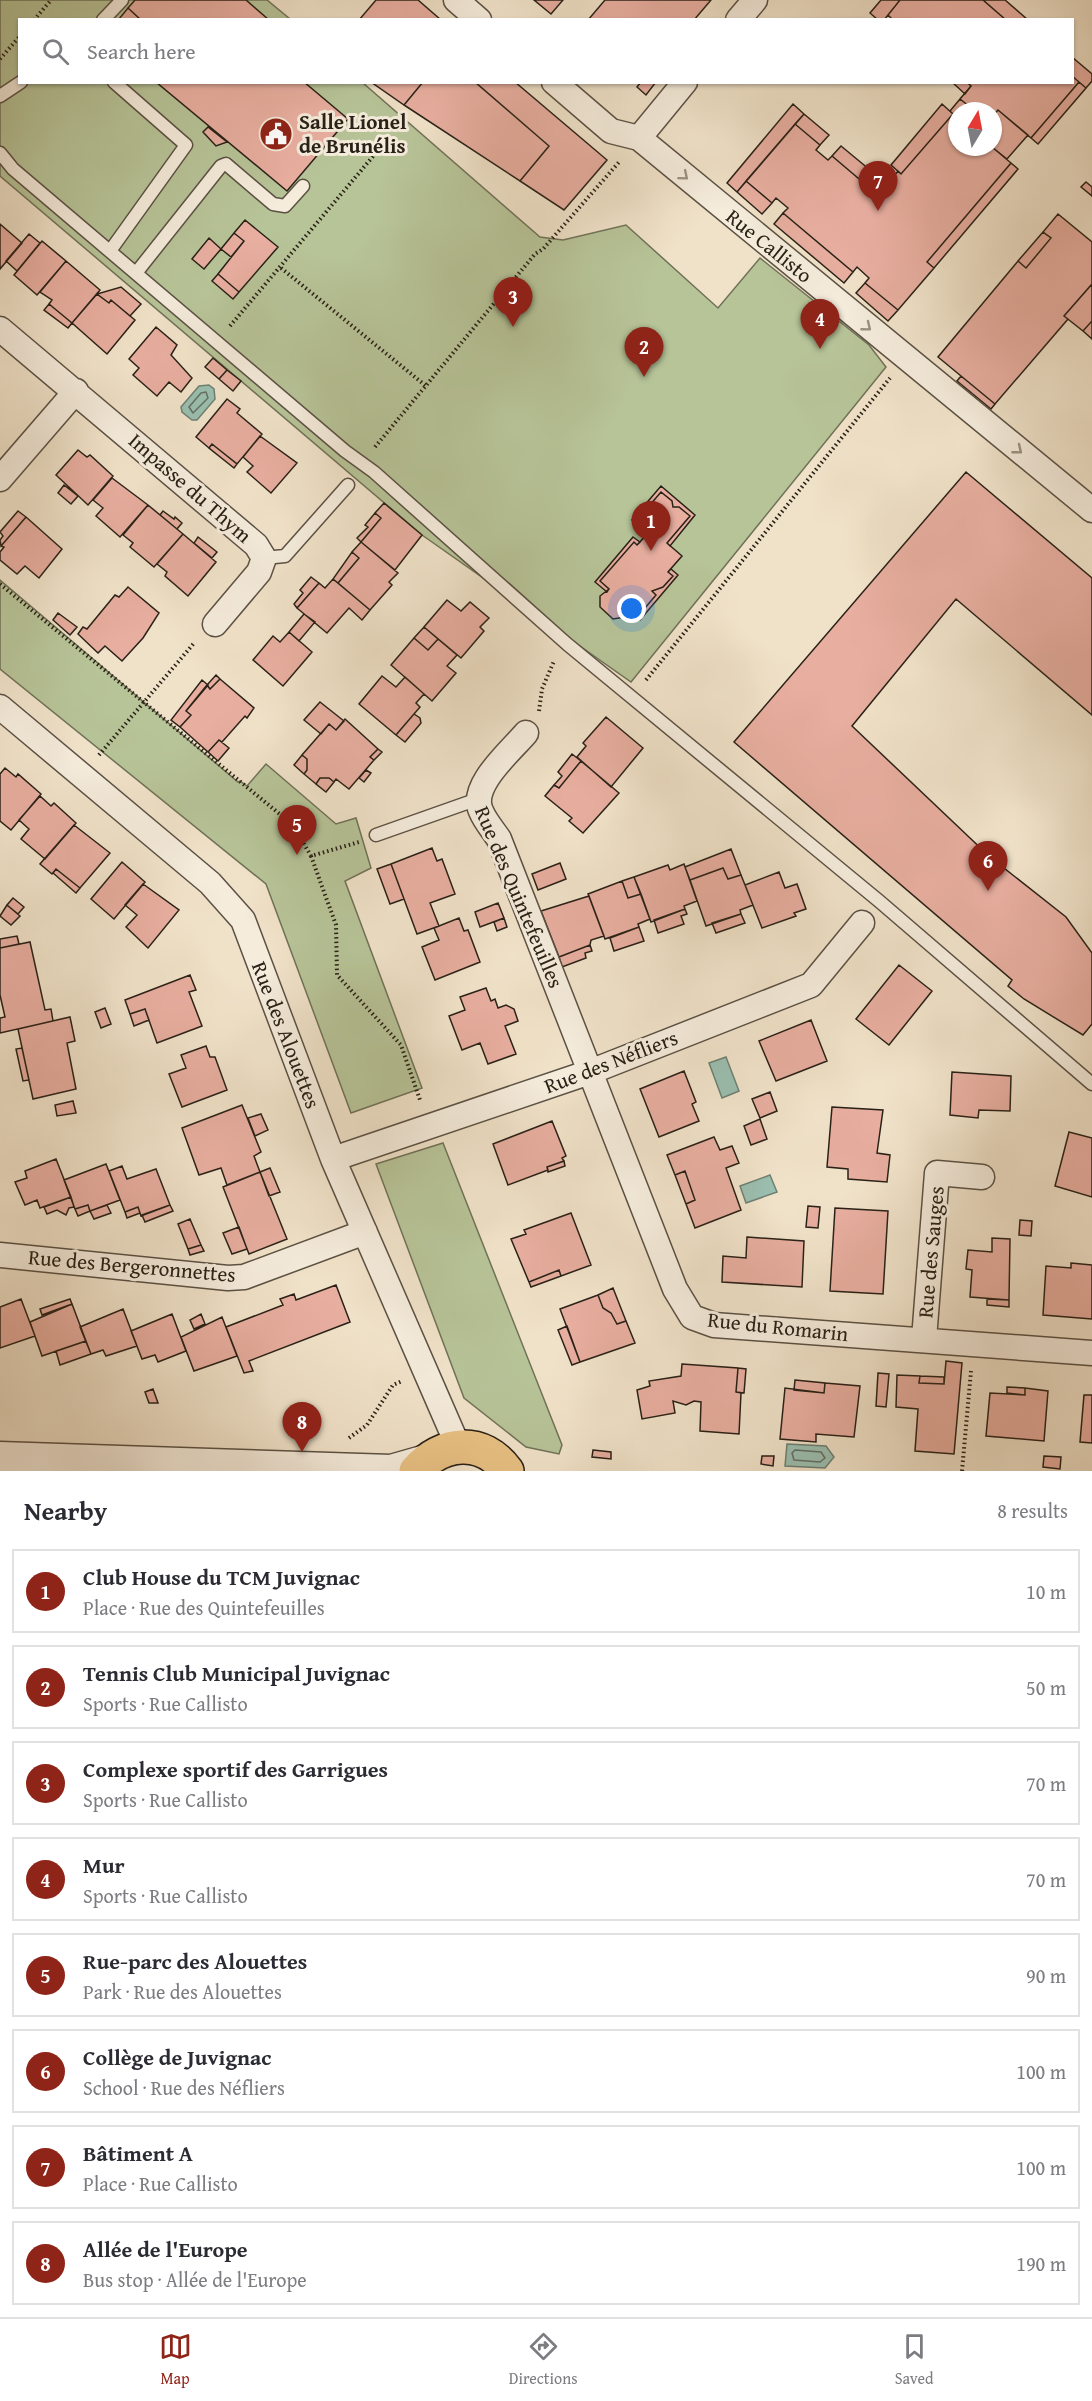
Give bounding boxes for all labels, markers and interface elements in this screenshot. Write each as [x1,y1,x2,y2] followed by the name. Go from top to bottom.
[18,18,1074,84] search box
[39,35,72,68] icon: search
[87,35,196,67] text: Search here
[948,102,1002,156] north arrow
[299,106,407,161] place label: Salle Lionel de Brunélis
[258,116,294,152] public building icon: Salle Lionel de Brunélis
[858,162,898,211] pin: 7
[677,169,688,180] one-way arrow
[719,201,819,290] street label: Rue Callisto
[494,278,532,327] pin: 3
[800,300,840,349] pin: 4
[860,319,871,330] one-way arrow
[624,328,664,377] pin: 2
[122,425,259,550] street label: Impasse du Thym
[1011,442,1022,453] one-way arrow
[632,502,670,551] pin: 1
[617,594,646,623] your location
[467,801,572,993] street label: Rue des Quintefeuilles
[278,806,316,855] pin: 5
[968,842,1008,891] pin: 6
[244,957,329,1113] street label: Rue des Alouettes
[539,1022,682,1101] street label: Rue des Néfliers
[909,1185,952,1319] street label: Rue des Sauges
[27,1241,237,1290] street label: Rue des Bergeronnettes
[706,1304,850,1349] street label: Rue du Romarin
[282,1402,322,1452] pin: 8
[24,1491,107,1530] text: Nearby
[997,1496,1068,1525] text: 8 results
[83,1561,360,1593] text: Club House du TCM Juvignac
[40,1577,51,1606] text: 1
[1026,1577,1066,1606] text: 10 m
[83,1593,325,1622] text: Place · Rue des Quintefeuilles
[83,1657,390,1689] text: Tennis Club Municipal Juvignac
[40,1673,51,1702] text: 2
[1026,1673,1066,1702] text: 50 m
[83,1689,248,1718] text: Sports · Rue Callisto
[83,1753,388,1785] text: Complexe sportif des Garrigues
[40,1769,51,1798] text: 3
[1026,1769,1066,1798] text: 70 m
[83,1785,248,1814] text: Sports · Rue Callisto
[83,1849,125,1881] text: Mur
[40,1865,51,1894] text: 4
[1026,1865,1066,1894] text: 70 m
[83,1881,248,1910] text: Sports · Rue Callisto
[83,1945,307,1977] text: Rue-parc des Alouettes
[40,1961,51,1990] text: 5
[1026,1961,1066,1990] text: 90 m
[83,1977,282,2006] text: Park · Rue des Alouettes
[83,2041,271,2073] text: Collège de Juvignac
[40,2057,51,2086] text: 6
[1016,2057,1066,2086] text: 100 m
[83,2073,285,2102] text: School · Rue des Néfliers
[83,2137,193,2169] text: Bâtiment A
[40,2153,51,2182] text: 7
[1016,2153,1066,2182] text: 100 m
[83,2169,238,2198] text: Place · Rue Callisto
[83,2233,248,2265] text: Allée de l'Europe
[40,2249,51,2278] text: 8
[1016,2249,1066,2278] text: 190 m
[83,2265,307,2294] text: Bus stop · Allée de l'Europe
[159,2330,192,2390] tab: Map
[509,2330,578,2390] tab: Directions
[895,2330,933,2390] tab: Saved

